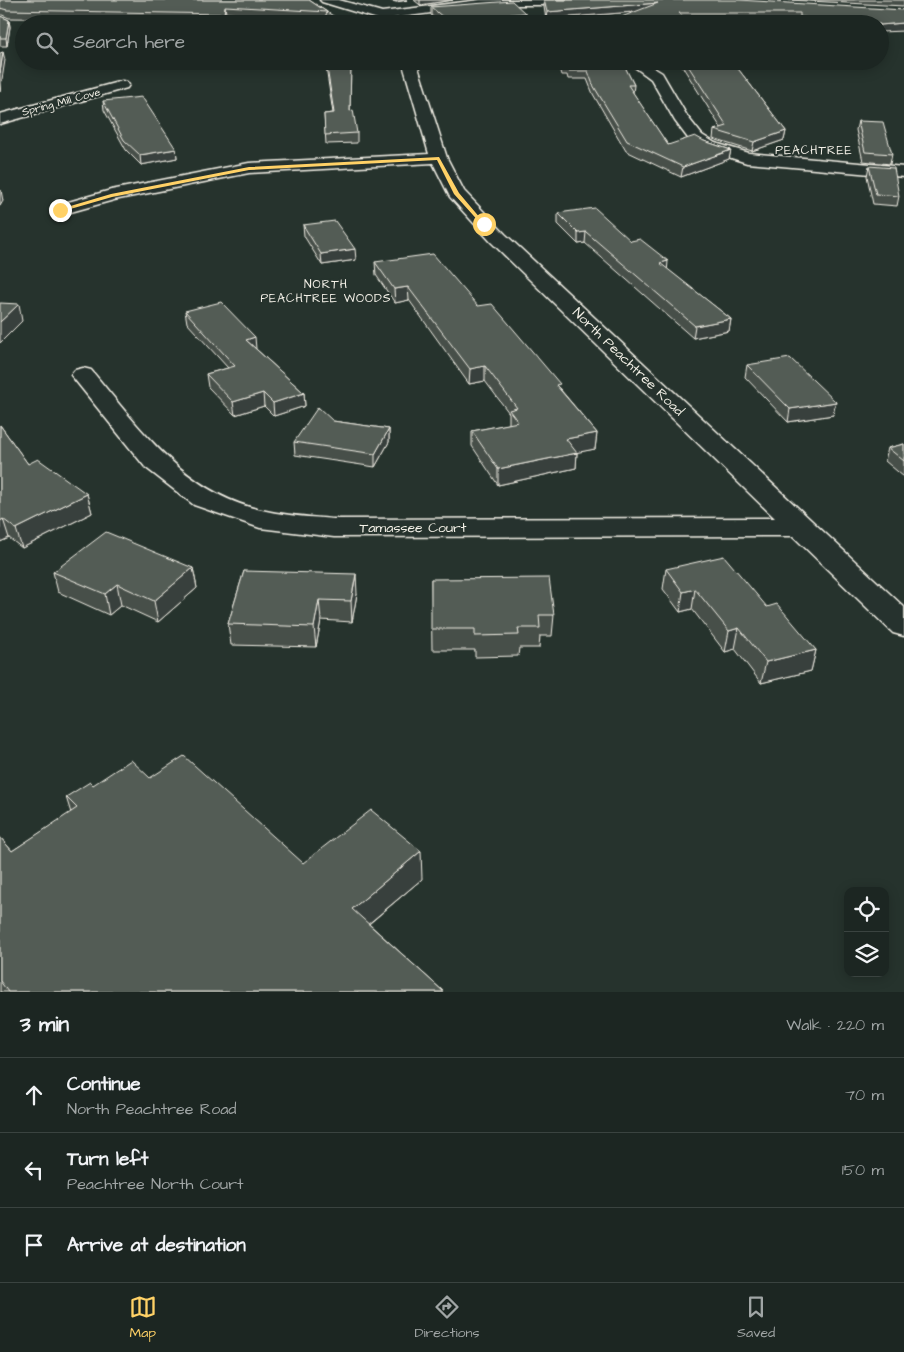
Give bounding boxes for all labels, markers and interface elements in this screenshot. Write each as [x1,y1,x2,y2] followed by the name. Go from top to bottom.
[15,15,889,70] search box
[33,29,61,57] icon: search
[73,29,185,56] text: Search here
[20,84,102,121] street label: Spring Mill Cove
[775,142,853,159] district label: PEACHTREE
[49,199,72,222] route end
[473,213,496,236] route start
[260,276,392,307] district label: NORTH PEACHTREE WOODS
[568,303,688,421] street label: North Peachtree Road
[360,518,467,538] street label: Tamassee Court
[844,887,889,977] map controls
[844,887,889,932] button: locate
[844,932,889,977] button: layers
[20,1010,69,1039] text: 3 min
[786,1014,884,1036] text: Walk · 220 m
[67,1071,141,1098] text: Continue
[20,1081,48,1109] icon: ahead
[845,1084,884,1106] text: 70 m
[67,1098,236,1120] text: North Peachtree Road
[67,1146,148,1173] text: Turn left
[20,1156,48,1184] icon: left
[842,1159,884,1181] text: 150 m
[67,1173,243,1195] text: Peachtree North Court
[20,1231,48,1259] icon: arrive
[67,1232,246,1259] text: Arrive at destination
[129,1293,157,1343] tab: Map
[414,1293,479,1343] tab: Directions
[737,1293,775,1343] tab: Saved

